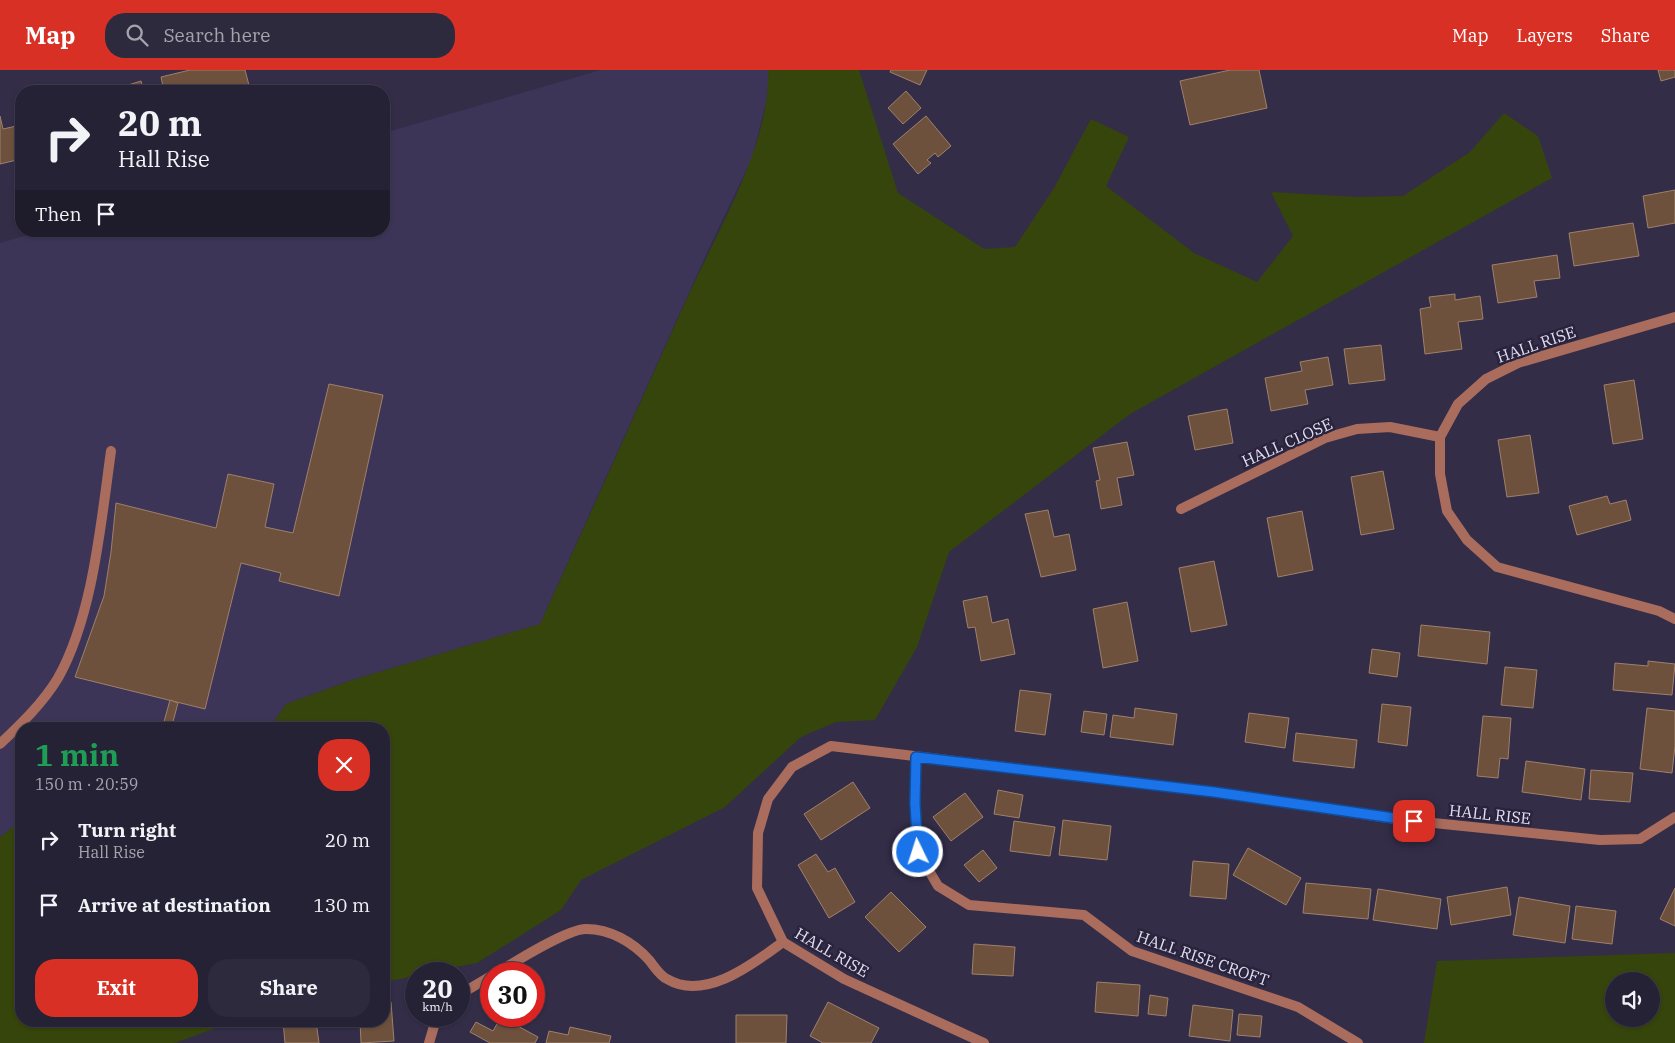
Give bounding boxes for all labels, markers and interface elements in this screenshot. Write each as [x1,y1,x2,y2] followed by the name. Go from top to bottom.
[105,13,455,58] search box
[25,19,75,51] text: Map
[123,21,151,49] icon: search
[163,23,270,47] text: Search here
[1452,24,1489,47] text: Map
[1517,24,1573,47] text: Layers
[1601,24,1650,47] text: Share
[118,100,202,146] text: 20 m
[35,105,100,170] icon: right
[118,144,210,173] text: Hall Rise
[92,200,120,228] icon: arrive
[35,202,82,226] text: Then
[1494,321,1578,367] street label: HALL RISE
[1239,413,1335,471] street label: HALL CLOSE
[35,735,119,774] text: 1 min
[318,739,370,791] button: close
[35,774,138,794] text: 150 m · 20:59
[1393,800,1435,842] pin
[1448,800,1532,828] street label: HALL RISE
[1400,807,1428,835] icon: arrive
[78,818,176,842] text: Turn right
[891,825,943,877] position arrow
[35,826,63,854] icon: right
[325,828,370,852] text: 20 m
[78,842,145,862] text: Hall Rise
[35,891,63,919] icon: arrive
[78,893,271,917] text: Arrive at destination
[313,893,370,917] text: 130 m
[791,923,873,981] street label: HALL RISE
[1134,926,1272,990] street label: HALL RISE CROFT
[35,959,198,1017] button: Exit
[208,959,370,1017] button: Share
[480,962,545,1027] speed limit sign: 30
[422,972,453,1005] text: 20
[1605,972,1660,1027] map controls
[1605,972,1660,1027] button: sound
[422,999,453,1014] text: km/h

